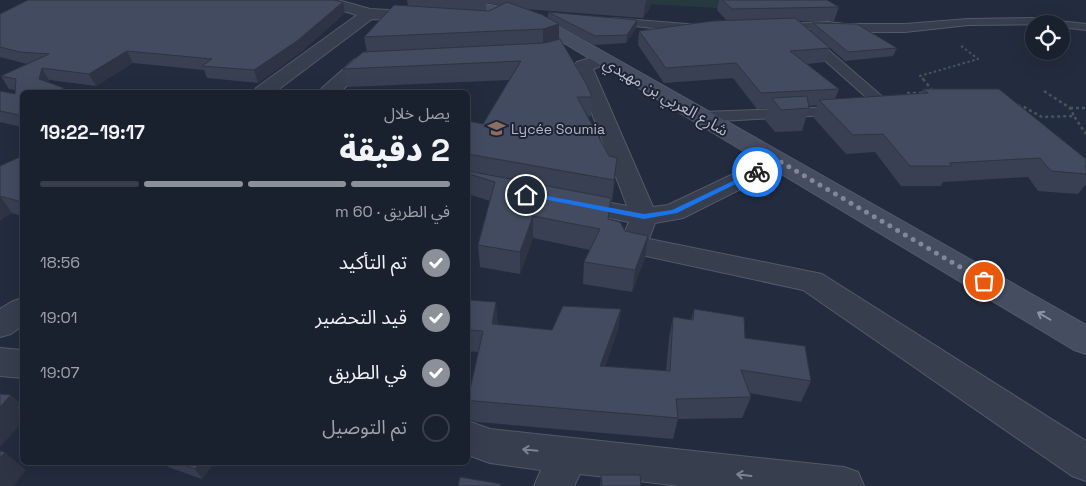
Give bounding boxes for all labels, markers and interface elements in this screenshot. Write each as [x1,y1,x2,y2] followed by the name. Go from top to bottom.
[1025,15,1070,60] map controls
[1025,15,1070,60] button: locate
[598,52,732,142] street label: شارع العربي بن مهيدي
[384,103,450,124] text: يصل خلال
[487,119,507,139] school or university icon: Lycée Soumia
[40,120,145,145] text: 19:17–19:22
[511,120,605,138] place label: Lycée Soumia
[339,130,450,170] text: 2 دقيقة
[732,147,782,197] courier
[743,158,771,186] icon: bike
[505,174,547,216] pin
[512,181,540,209] icon: home
[335,201,450,222] text: في الطريق · 60 m
[422,249,450,277] icon: check
[339,250,407,275] text: تم التأكيد
[40,252,80,273] text: 18:56
[963,260,1005,302] pin
[970,267,998,295] icon: bag
[422,304,450,332] icon: check
[315,305,407,330] text: قيد التحضير
[40,307,77,328] text: 19:01
[1036,311,1051,321] one-way arrow
[422,359,450,387] icon: check
[329,360,407,385] text: في الطريق
[40,362,80,383] text: 19:07
[322,415,407,440] text: تم التوصيل
[522,445,538,455] one-way arrow
[736,470,752,480] one-way arrow

